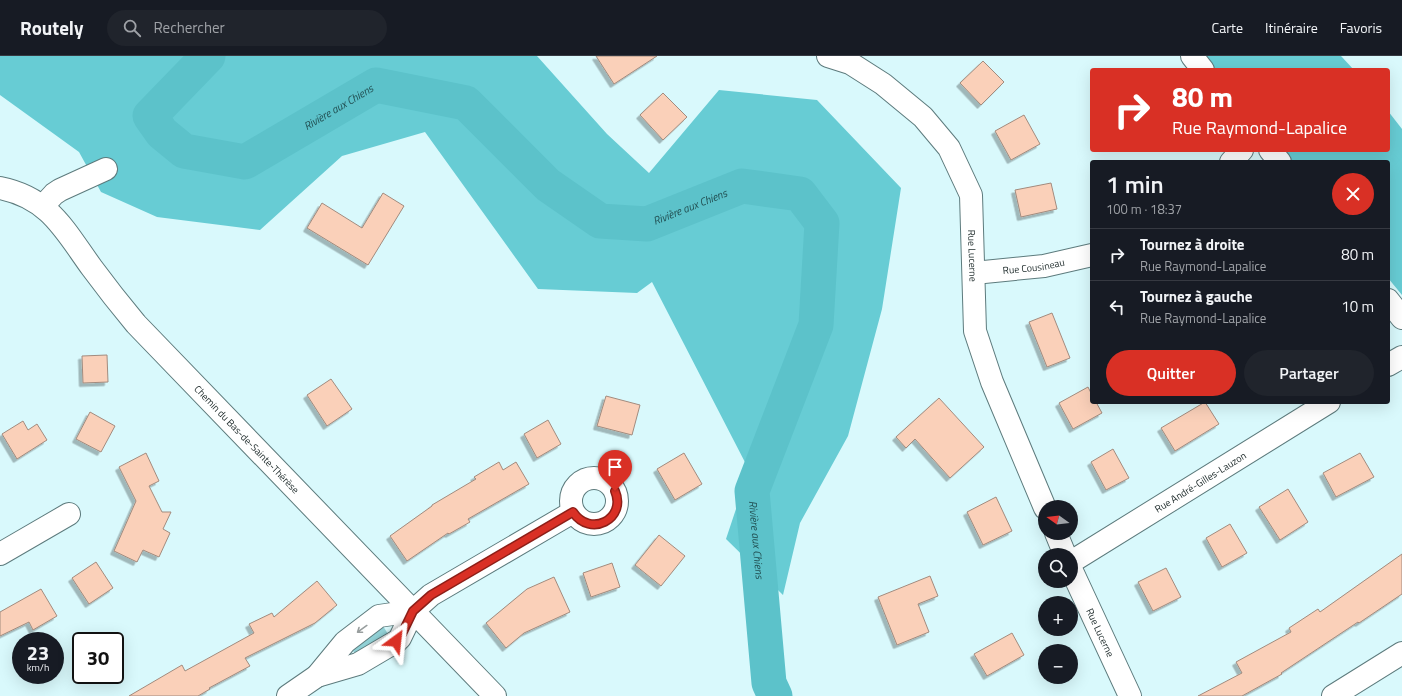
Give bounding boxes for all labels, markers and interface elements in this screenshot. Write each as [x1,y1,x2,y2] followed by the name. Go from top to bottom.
[107,10,387,46] search box
[20,13,83,42] text: Routely
[153,16,225,39] text: Rechercher
[121,17,143,39] icon: search
[1212,17,1243,38] text: Carte
[1265,17,1318,38] text: Itinéraire
[1340,17,1382,38] text: Favoris
[1172,75,1233,118] text: 80 m
[301,80,377,134] water label: Rivière aux Chiens
[1106,84,1158,136] icon: right
[1172,114,1347,141] text: Rue Raymond-Lapalice
[1106,166,1164,202] text: 1 min
[1332,173,1374,215] button: close
[651,184,731,229] water label: Rivière aux Chiens
[1106,199,1182,219] text: 100 m · 18:37
[964,229,981,282] street label: Rue Lucerne
[1140,233,1245,256] text: Tournez à droite
[1341,243,1374,266] text: 80 m
[1106,244,1128,266] icon: right
[1002,255,1066,278] street label: Rue Cousineau
[1140,256,1266,276] text: Rue Raymond-Lapalice
[1140,285,1252,308] text: Tournez à gauche
[1341,295,1374,318] text: 10 m
[1106,296,1128,318] icon: left
[1140,308,1266,328] text: Rue Raymond-Lapalice
[1106,350,1236,396] button: Quitter
[1244,350,1374,396] button: Partager
[191,382,303,497] street label: Chemin du Bas-de-Sainte-Thérèse
[1152,448,1249,516] street label: Rue André-Gilles-Lauzon
[598,450,632,491] pin
[604,456,626,478] icon: arrive
[745,500,768,581] water label: Rivière aux Chiens
[1038,500,1078,540] north arrow
[1038,500,1078,684] map controls
[1038,548,1078,588] button: search
[1038,596,1078,636] button: +
[1082,606,1118,659] street label: Rue Lucerne
[375,620,417,662] position arrow
[356,625,367,633] one-way arrow
[72,632,124,684] speed limit sign: 30
[27,637,49,668] text: 23
[1038,644,1078,684] button: −
[27,660,49,675] text: km/h

